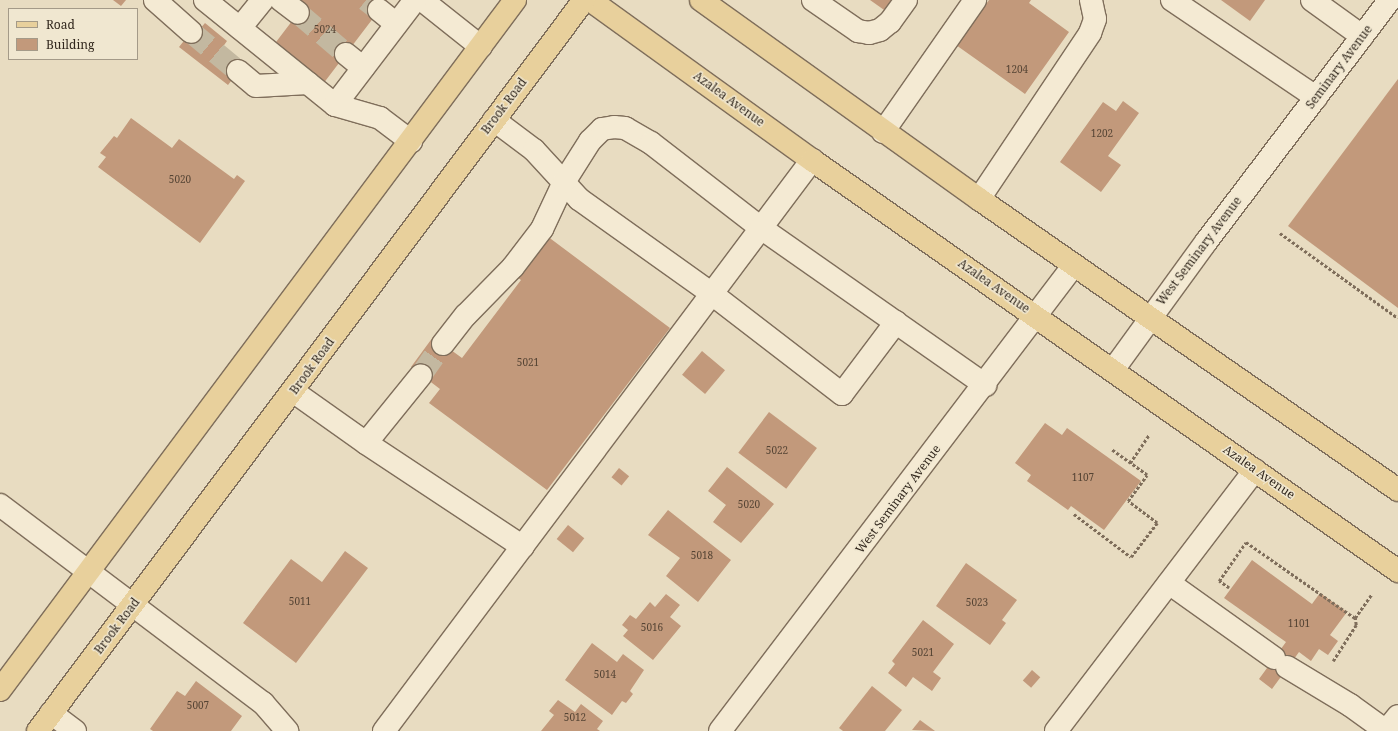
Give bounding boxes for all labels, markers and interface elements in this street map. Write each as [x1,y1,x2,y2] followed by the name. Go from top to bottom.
[8,8,138,60] legend
[46,16,75,33] text: Road
[1303,22,1375,112] street label: Seminary Avenue
[314,24,336,36] house number: 5024
[46,36,94,53] text: Building
[1006,64,1028,76] house number: 1204
[691,68,767,130] street label: Azalea Avenue
[478,75,530,137] street label: Brook Road
[1091,128,1113,140] house number: 1202
[169,174,191,186] house number: 5020
[1154,194,1244,308] street label: West Seminary Avenue
[955,256,1033,316] street label: Azalea Avenue
[287,335,337,397] street label: Brook Road
[517,357,539,369] house number: 5021
[853,442,943,556] street label: West Seminary Avenue
[1220,442,1298,502] street label: Azalea Avenue
[766,445,788,457] house number: 5022
[1072,472,1094,484] house number: 1107
[738,499,760,511] house number: 5020
[691,550,713,562] house number: 5018
[91,595,143,657] street label: Brook Road
[289,596,311,608] house number: 5011
[966,597,988,609] house number: 5023
[1288,618,1310,630] house number: 1101
[641,622,663,634] house number: 5016
[912,647,934,659] house number: 5021
[594,669,616,681] house number: 5014
[187,700,209,712] house number: 5007
[564,712,586,724] house number: 5012

